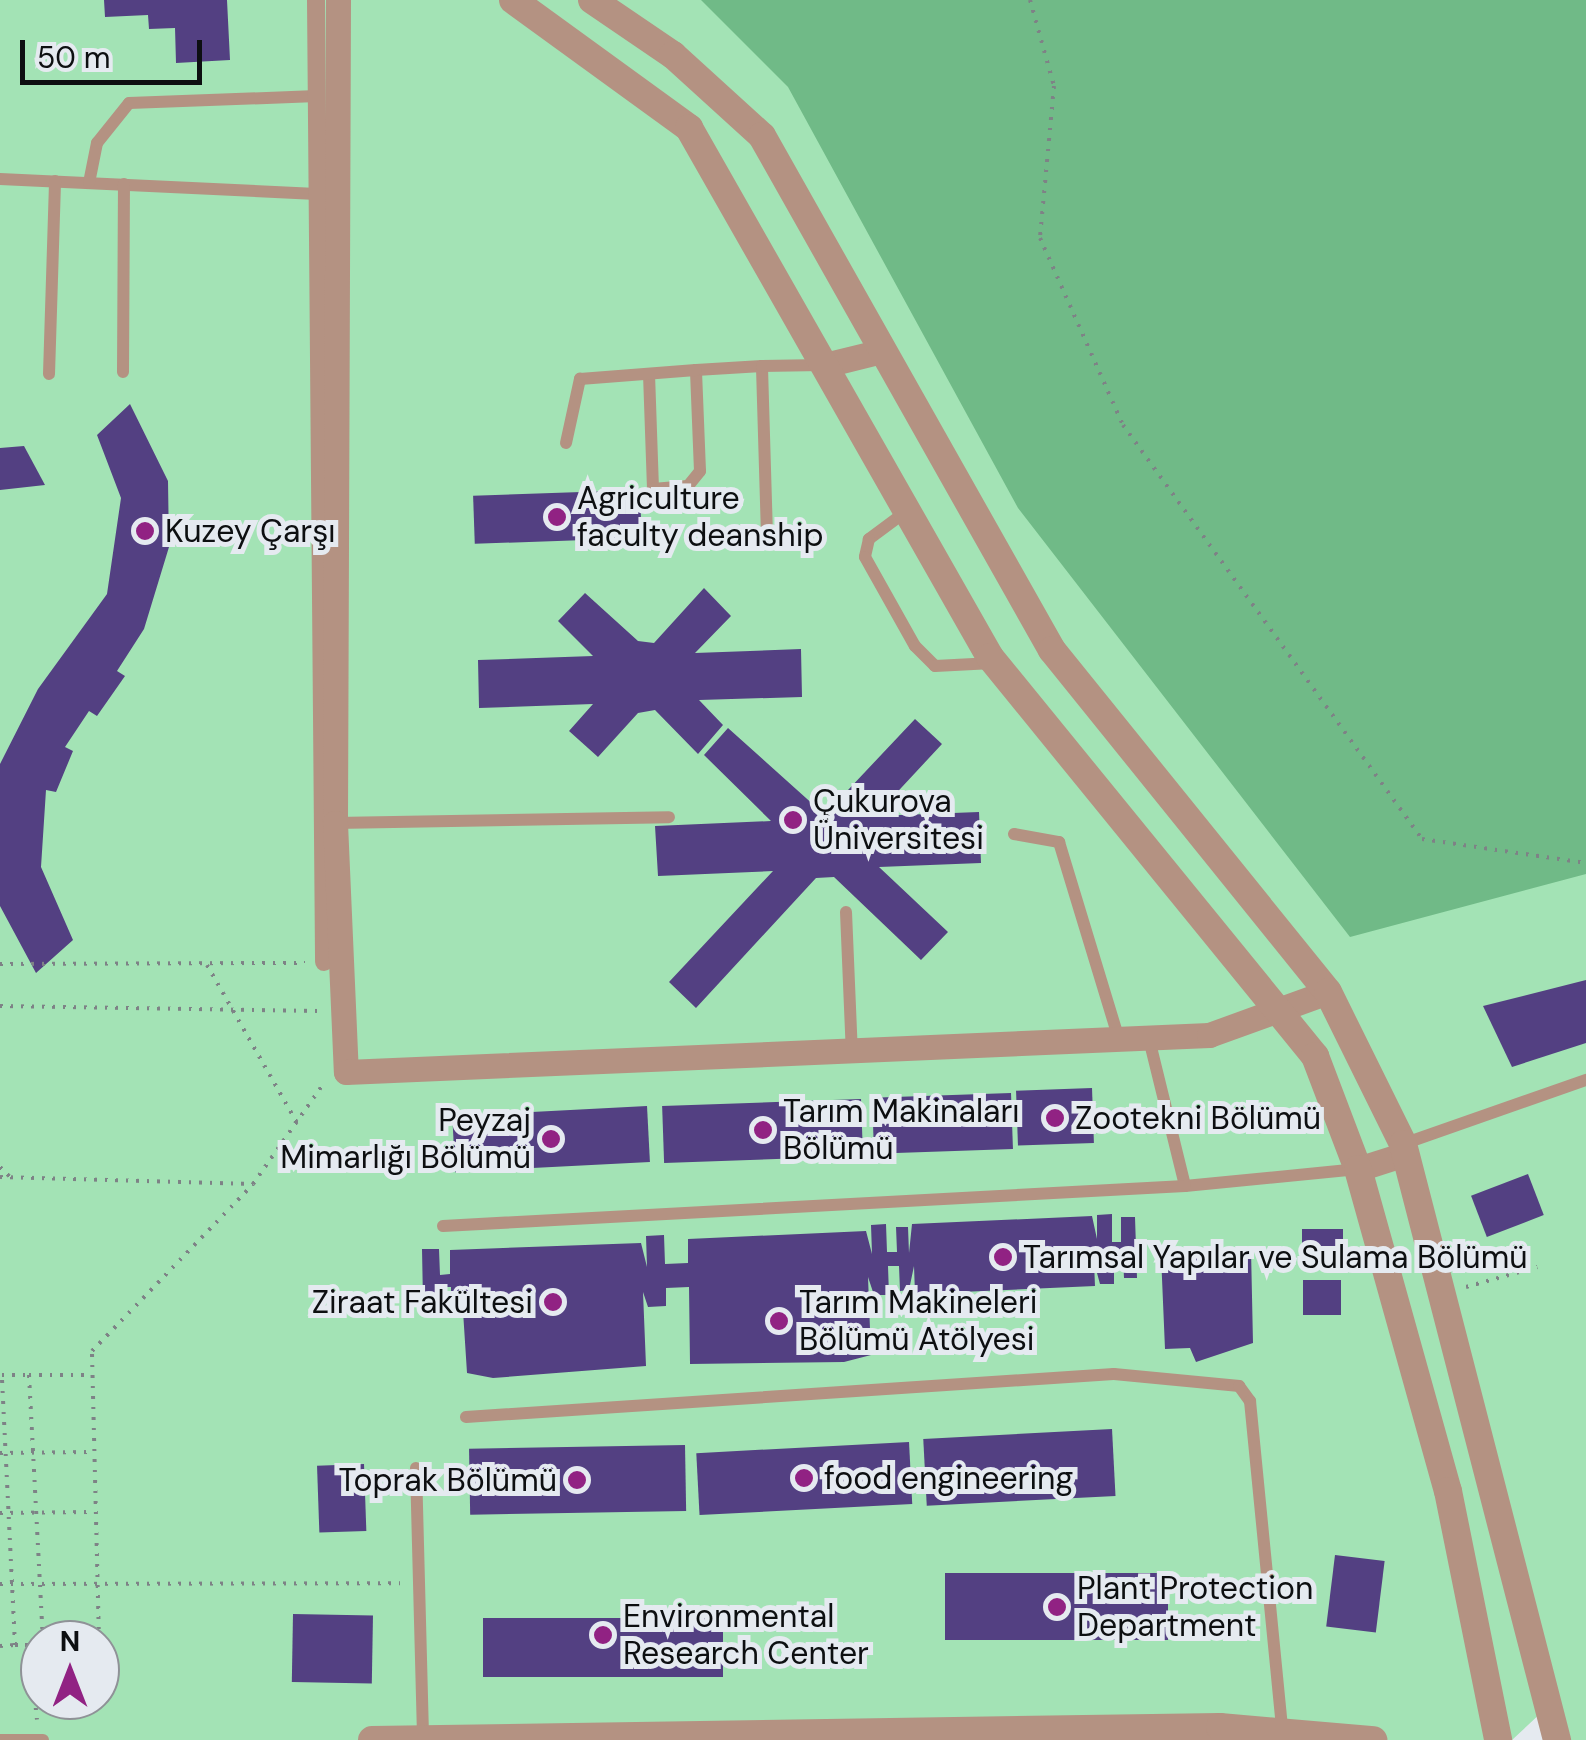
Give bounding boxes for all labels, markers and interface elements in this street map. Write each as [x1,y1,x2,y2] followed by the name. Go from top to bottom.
[25,20,208,82] scale bar
[37,38,111,77] text: 50 m
[577,480,823,555] place label: Agriculture faculty deanship
[546,506,568,528] marker: Agriculture faculty deanship
[165,512,335,550] place label: Kuzey Çarşı
[134,520,156,542] marker: Kuzey Çarşı
[813,783,984,858] place label: Çukurova Üniversitesi
[782,809,804,831] marker: Çukurova Üniversitesi
[783,1093,1019,1168] place label: Tarım Makinaları Bölümü
[1075,1099,1321,1137] place label: Zootekni Bölümü
[280,1102,531,1177] place label: Peyzaj Mimarlığı Bölümü
[1044,1107,1066,1129] marker: Zootekni Bölümü
[752,1119,774,1141] marker: Tarım Makinaları Bölümü
[540,1128,562,1150] marker: Peyzaj Mimarlığı Bölümü
[1023,1238,1528,1276] place label: Tarımsal Yapılar ve Sulama Bölümü
[992,1246,1014,1268] marker: Tarımsal Yapılar ve Sulama Bölümü
[312,1283,533,1321] place label: Ziraat Fakültesi
[799,1284,1037,1359] place label: Tarım Makineleri Bölümü Atölyesi
[542,1291,564,1313] marker: Ziraat Fakültesi
[768,1310,790,1332] marker: Tarım Makineleri Bölümü Atölyesi
[824,1459,1073,1497] place label: food engineering
[338,1461,557,1499] place label: Toprak Bölümü
[793,1467,815,1489] marker: food engineering
[566,1469,588,1491] marker: Toprak Bölümü
[1077,1570,1313,1645] place label: Plant Protection Department
[1046,1596,1068,1618] marker: Plant Protection Department
[623,1598,869,1673] place label: Environmental Research Center
[20,1620,120,1720] north arrow
[60,1623,80,1660] text: N
[592,1624,614,1646] marker: Environmental Research Center

